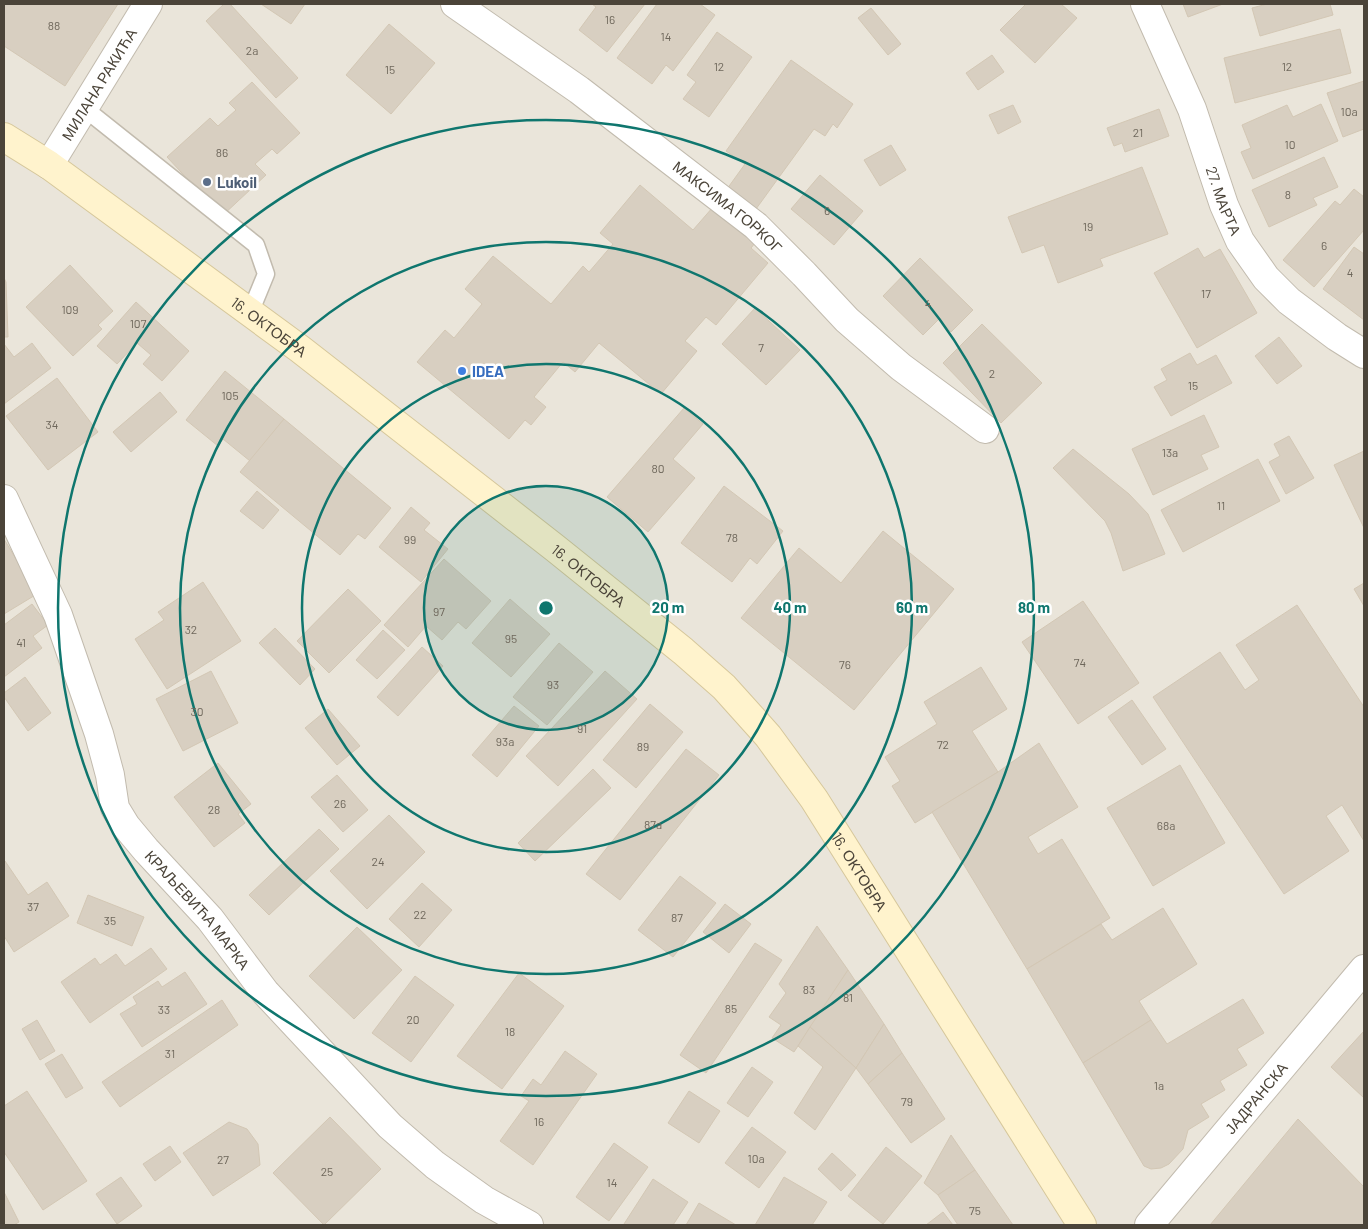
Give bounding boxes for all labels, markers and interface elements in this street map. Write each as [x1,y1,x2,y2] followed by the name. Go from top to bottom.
[605,12,615,26] house number: 16
[48,18,60,32] house number: 88
[57,25,140,143] street label: МИЛАНА РАКИЋА
[661,29,671,43] house number: 14
[246,43,258,57] house number: 2a
[714,59,724,73] house number: 12
[1282,59,1292,73] house number: 12
[385,62,395,76] house number: 15
[1340,104,1358,118] house number: 10a
[1133,125,1143,139] house number: 21
[1285,137,1295,151] house number: 10
[216,145,228,159] house number: 86
[670,157,786,256] street label: МАКСИМА ГОРКОГ
[1203,164,1245,238] street label: 27. МАРТА
[217,173,257,191] place label: Lukoil
[201,176,213,188] marker: Lukoil
[1285,187,1291,201] house number: 8
[824,203,830,217] house number: 6
[1083,219,1093,233] house number: 19
[1321,238,1327,252] house number: 6
[1347,265,1353,279] house number: 4
[1201,286,1211,300] house number: 17
[228,293,311,360] street label: 16. ОКТОБРА
[925,296,931,310] house number: 4
[61,302,79,316] house number: 109
[130,316,147,330] house number: 107
[758,340,764,354] house number: 7
[472,362,504,380] place label: IDEA
[456,365,468,377] marker: IDEA
[989,366,995,380] house number: 2
[1188,378,1198,392] house number: 15
[221,388,239,402] house number: 105
[46,417,58,431] house number: 34
[1162,445,1178,459] house number: 13a
[651,461,665,475] house number: 80
[1217,498,1225,512] house number: 11
[726,530,738,544] house number: 78
[404,532,416,546] house number: 99
[548,540,629,610] street label: 16. ОКТОБРА
[652,598,684,616] text: 20 m
[773,598,807,616] text: 40 m
[896,598,928,616] text: 60 m
[1018,598,1050,616] text: 80 m
[537,599,555,617] centre of rings
[433,604,445,618] house number: 97
[185,622,197,636] house number: 32
[505,631,517,645] house number: 95
[16,635,26,649] house number: 41
[1074,655,1086,669] house number: 74
[839,657,851,671] house number: 76
[547,677,559,691] house number: 93
[191,704,203,718] house number: 30
[577,721,587,735] house number: 91
[496,734,514,748] house number: 93a
[937,737,949,751] house number: 72
[637,739,649,753] house number: 89
[334,796,346,810] house number: 26
[208,802,220,816] house number: 28
[644,817,662,831] house number: 87a
[1157,818,1175,832] house number: 68a
[828,829,891,914] street label: 16. ОКТОБРА
[142,846,254,973] street label: КРАЉЕВИЋА МАРКА
[371,854,385,868] house number: 24
[27,899,39,913] house number: 37
[414,907,426,921] house number: 22
[671,910,683,924] house number: 87
[104,913,116,927] house number: 35
[803,982,815,996] house number: 83
[843,990,853,1004] house number: 81
[725,1001,737,1015] house number: 85
[158,1002,170,1016] house number: 33
[406,1012,420,1026] house number: 20
[505,1024,515,1038] house number: 18
[165,1046,175,1060] house number: 31
[1221,1059,1291,1137] street label: ЈАДРАНСКА
[1154,1078,1164,1092] house number: 1a
[901,1094,913,1108] house number: 79
[534,1114,544,1128] house number: 16
[747,1151,765,1165] house number: 10a
[217,1152,229,1166] house number: 27
[321,1164,333,1178] house number: 25
[607,1175,617,1189] house number: 14
[969,1203,981,1217] house number: 75

